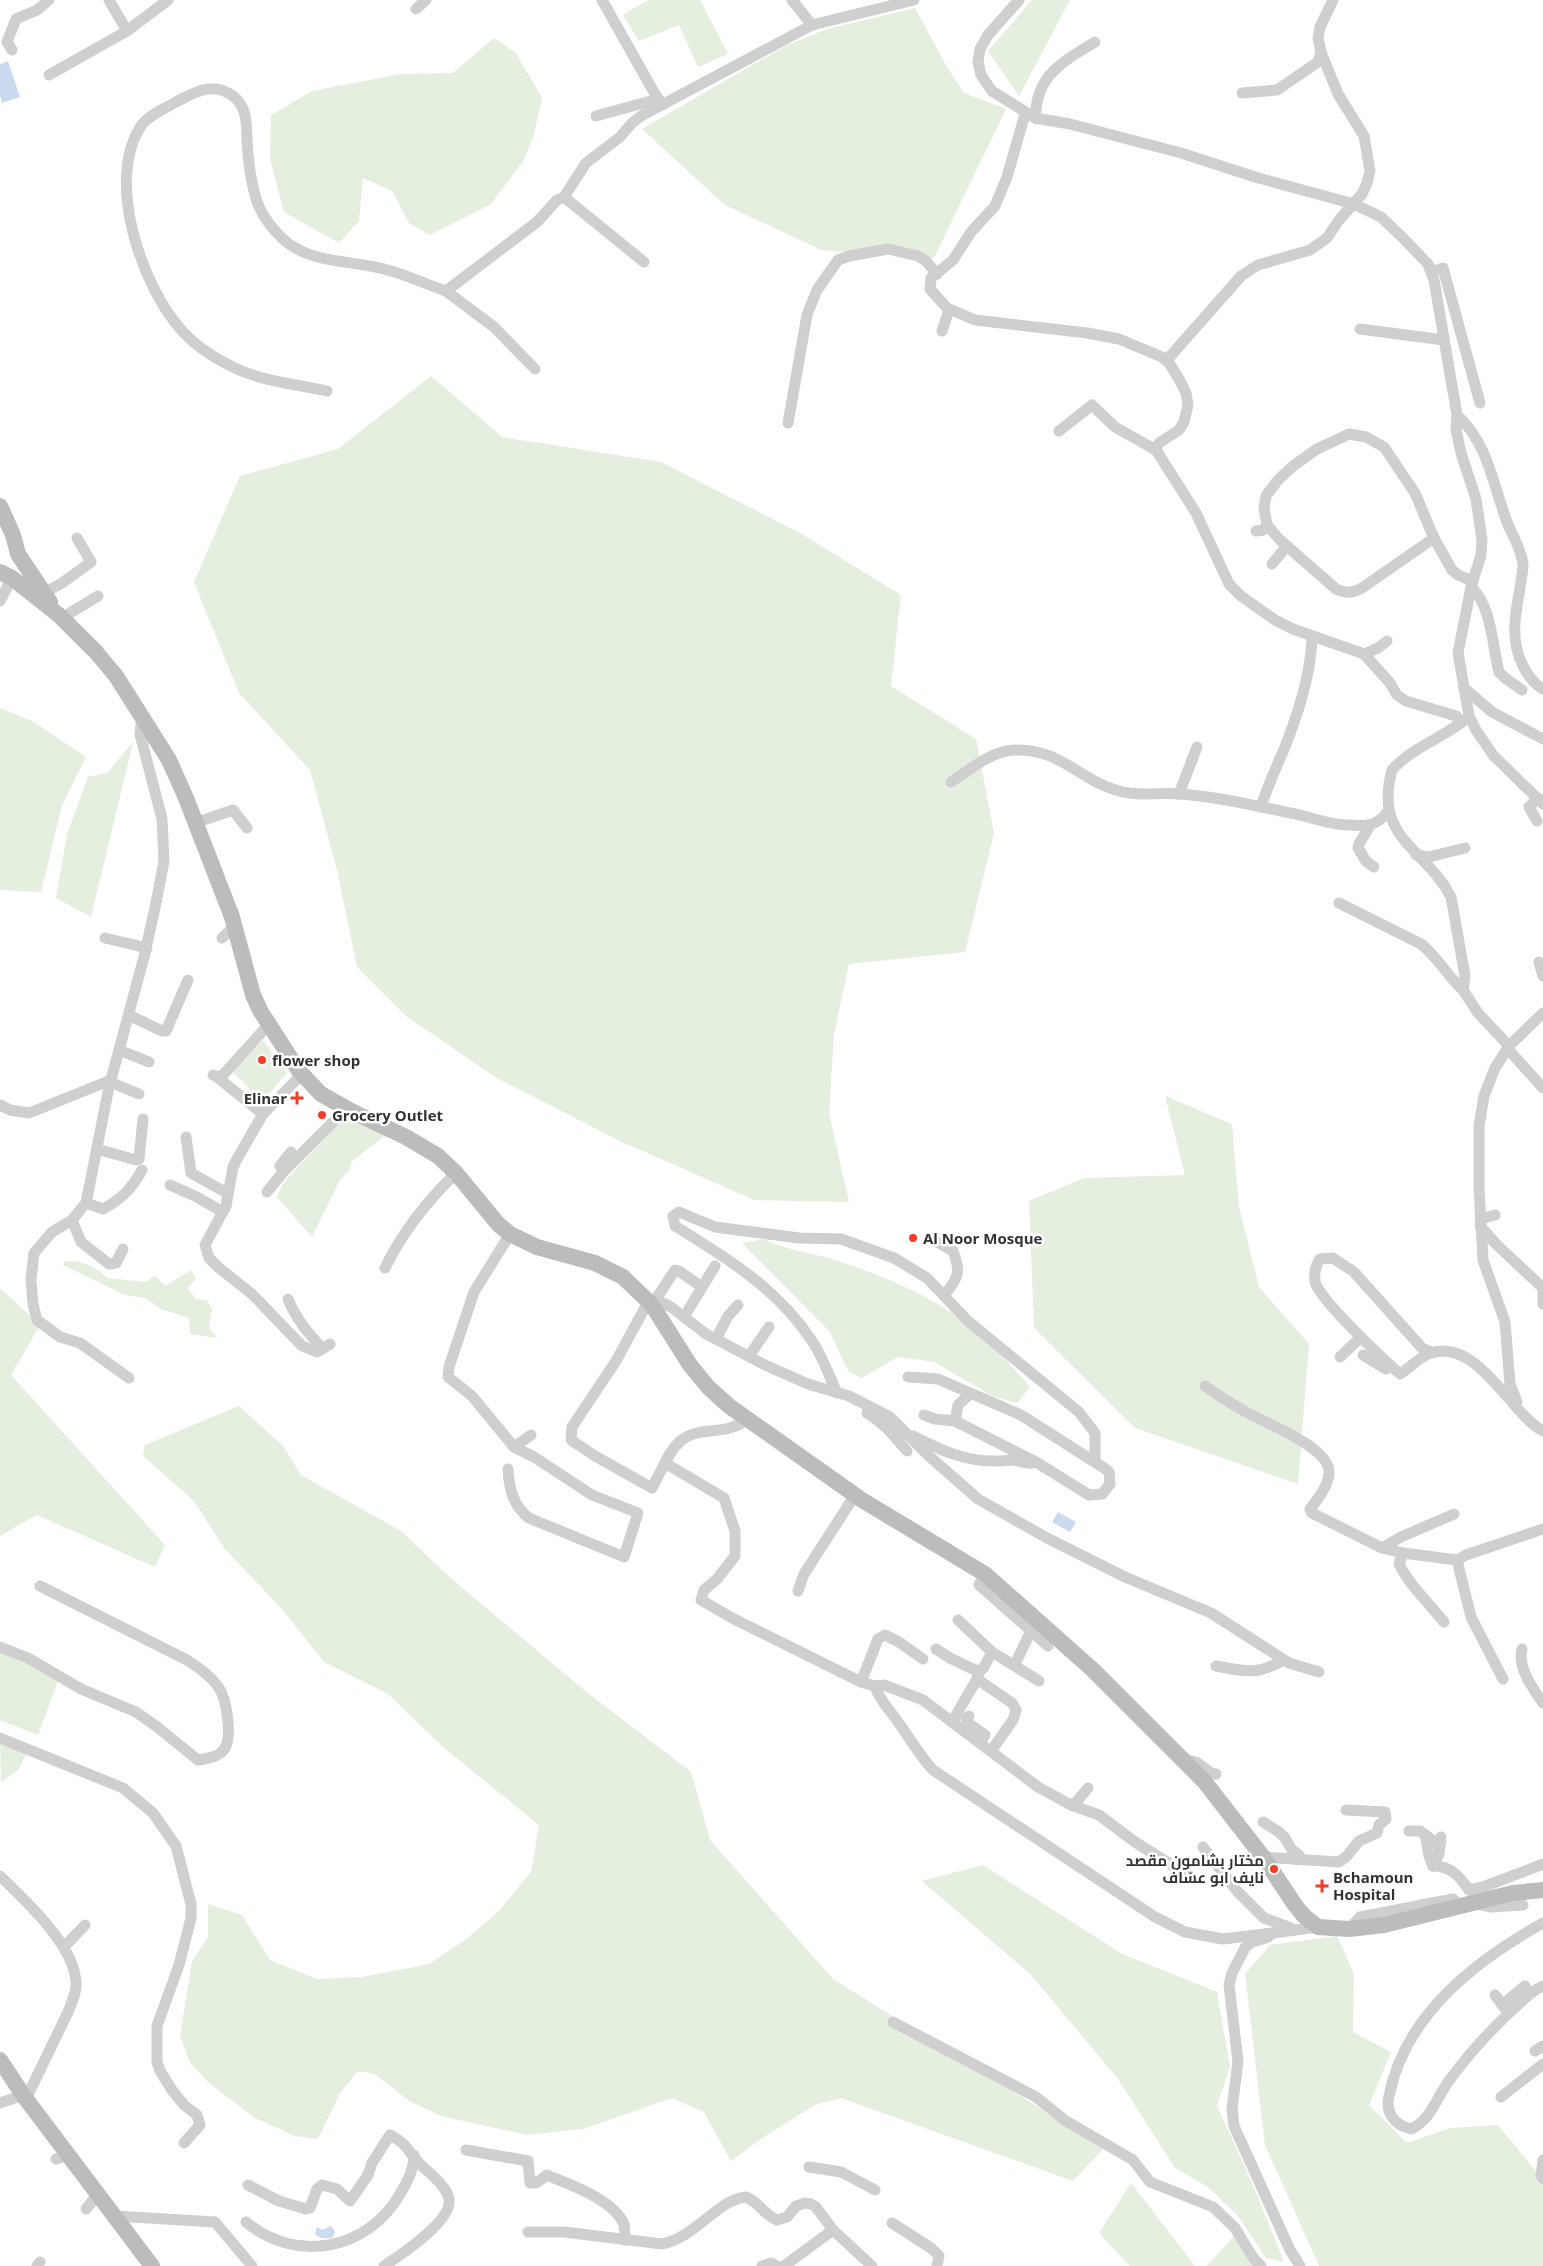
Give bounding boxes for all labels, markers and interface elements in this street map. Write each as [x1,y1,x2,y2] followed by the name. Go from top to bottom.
[272,1050,360,1070] place label: flower shop
[256,1054,268,1066] marker: flower shop
[244,1088,287,1108] place label: Elinar
[291,1092,303,1104] marker: Elinar
[332,1105,444,1125] place label: Grocery Outlet
[316,1109,328,1121] marker: Grocery Outlet
[923,1228,1043,1248] place label: Al Noor Mosque
[907,1232,919,1244] marker: Al Noor Mosque
[1126,1850,1264,1887] place label: مختار بشامون مقصد نايف ابو عسّاف
[1268,1863,1280,1875] marker: مختار بشامون مقصد نايف ابو عسّاف
[1333,1867,1413,1904] place label: Bchamoun Hospital
[1315,1879,1329,1893] marker: Bchamoun Hospital

